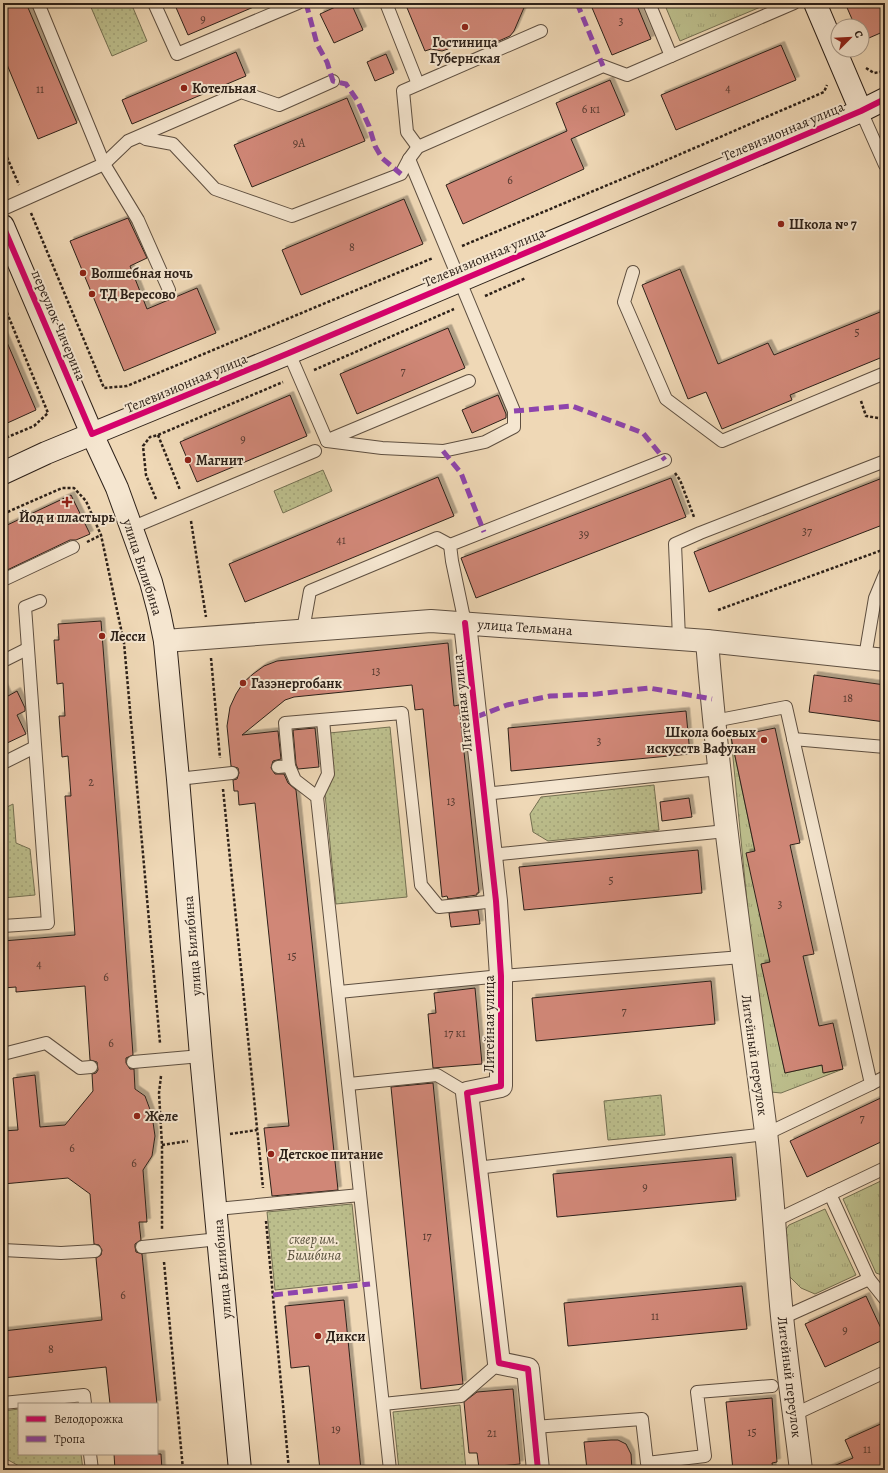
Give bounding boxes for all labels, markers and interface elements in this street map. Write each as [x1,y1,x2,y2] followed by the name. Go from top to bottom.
[200,11,206,27] house number: 9
[619,13,624,29] house number: 3
[830,18,870,58] north arrow
[460,22,470,32] marker: Гостиница Губернская
[850,28,867,40] text: С
[430,33,500,68] place label: Гостиница Губернская
[192,79,256,98] place label: Котельная
[725,80,731,96] house number: 4
[36,81,44,97] house number: 11
[179,83,189,93] marker: Котельная
[719,97,848,166] street label: Телевизионная улица
[582,101,600,117] house number: 6 к1
[293,135,306,151] house number: 9А
[507,172,513,188] house number: 6
[789,215,857,234] place label: Школа № 7
[776,219,786,229] marker: Школа № 7
[420,223,549,292] street label: Телевизионная улица
[349,239,355,255] house number: 8
[91,264,193,283] place label: Волшебная ночь
[27,267,91,384] street label: переулок Чичерина
[78,268,88,278] marker: Волшебная ночь
[100,285,176,304] place label: ТД Вересово
[87,289,97,299] marker: ТД Вересово
[854,324,860,340] house number: 5
[122,349,251,418] street label: Телевизионная улица
[400,363,406,379] house number: 7
[240,431,246,447] house number: 9
[196,451,244,470] place label: Магнит
[183,455,193,465] marker: Магнит
[62,497,72,507] marker: Йод и пластырь
[19,508,116,527] place label: Йод и пластырь
[118,516,167,618] street label: улица Билибина
[802,523,813,539] house number: 37
[579,526,589,542] house number: 39
[336,532,346,548] house number: 41
[476,615,574,640] street label: улица Тельмана
[110,627,146,646] place label: Лесси
[97,631,107,641] marker: Лесси
[448,653,477,753] street label: Литейная улица
[371,663,381,679] house number: 13
[251,674,343,693] place label: Газэнергобанк
[238,678,248,688] marker: Газэнергобанк
[843,690,853,706] house number: 18
[647,723,757,758] place label: Школа боевых искусств Вафукан
[597,733,602,749] house number: 3
[759,735,769,745] marker: Школа боевых искусств Вафукан
[88,774,94,790] house number: 2
[446,793,456,809] house number: 13
[608,872,614,888] house number: 5
[179,895,206,998] street label: улица Билибина
[778,896,783,912] house number: 3
[287,948,297,964] house number: 15
[36,956,42,972] house number: 4
[103,969,109,985] house number: 6
[480,975,499,1073] street label: Литейная улица
[737,993,772,1117] street label: Литейный переулок
[621,1003,627,1019] house number: 7
[444,1025,466,1041] house number: 17 к1
[108,1035,114,1051] house number: 6
[145,1107,179,1126] place label: Желе
[859,1110,865,1126] house number: 7
[132,1111,142,1121] marker: Желе
[69,1140,75,1156] house number: 6
[279,1145,384,1164] place label: Детское питание
[266,1149,276,1159] marker: Детское питание
[131,1155,137,1171] house number: 6
[642,1179,648,1195] house number: 9
[209,1218,236,1321] street label: улица Билибина
[422,1228,433,1244] house number: 17
[287,1230,342,1265] park label: сквер им. Билибина
[120,1287,126,1303] house number: 6
[651,1308,659,1324] house number: 11
[773,1315,806,1439] street label: Литейный переулок
[842,1322,848,1338] house number: 9
[326,1327,366,1346] place label: Дикси
[313,1331,323,1341] marker: Дикси
[48,1341,54,1357] house number: 8
[18,1403,158,1455] legend
[54,1411,124,1427] text: Велодорожка
[331,1421,341,1437] house number: 19
[747,1424,757,1440] house number: 15
[487,1425,497,1441] house number: 21
[54,1431,85,1447] text: Тропа
[863,1441,871,1457] house number: 11

